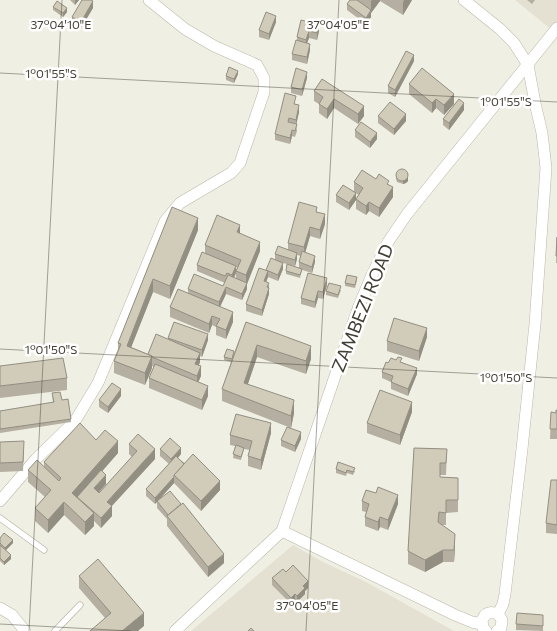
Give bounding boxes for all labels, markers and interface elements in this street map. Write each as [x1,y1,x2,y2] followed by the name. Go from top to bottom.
[31,17,91,31] text: 37°04'10"E
[307,17,369,31] text: 37°04'05"E
[25,66,77,80] text: 1°01'55"S
[480,94,532,108] text: 1°01'55"S
[326,240,398,375] street label: ZAMBEZI ROAD
[25,342,77,356] text: 1°01'50"S
[480,370,532,384] text: 1°01'50"S
[276,598,338,612] text: 37°04'05"E

